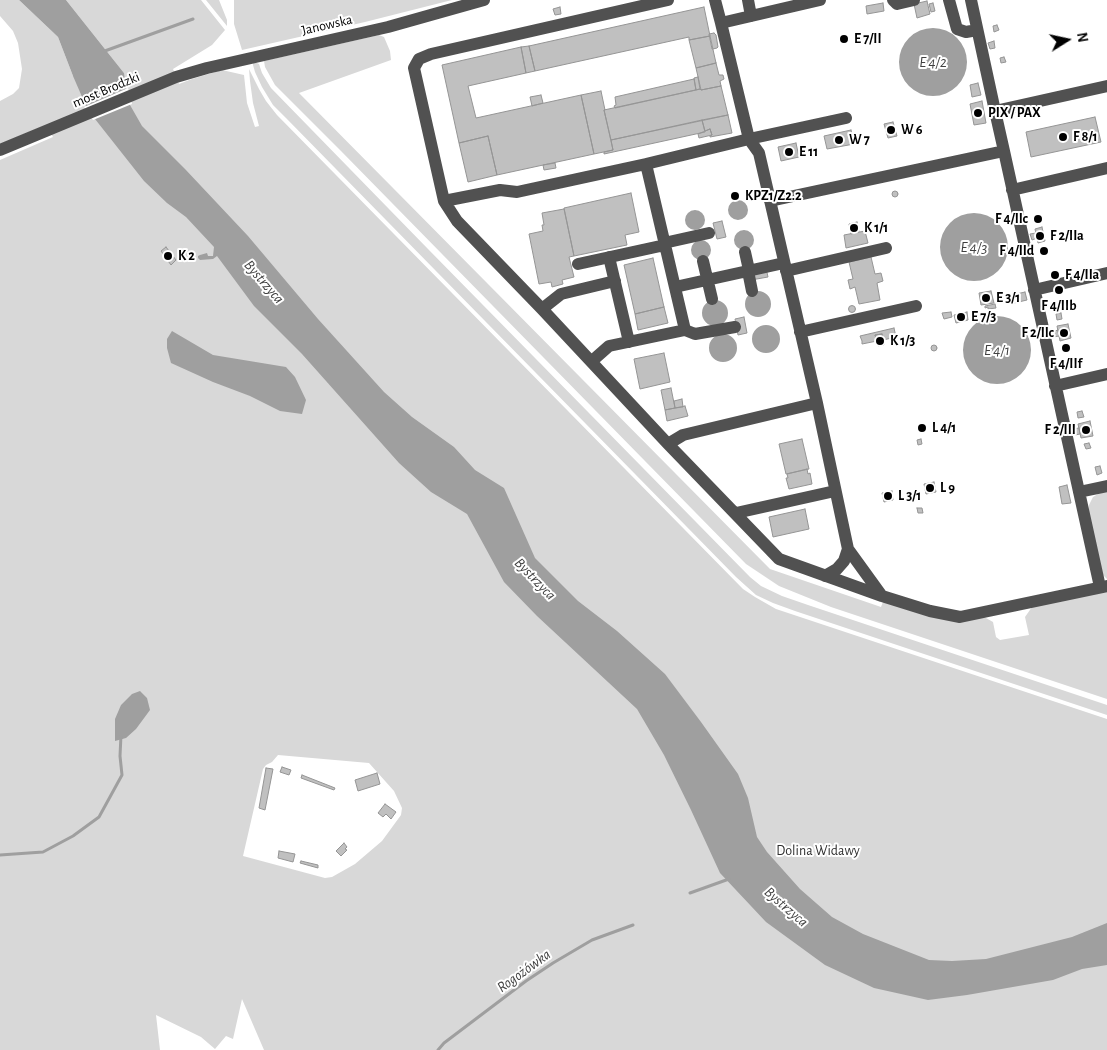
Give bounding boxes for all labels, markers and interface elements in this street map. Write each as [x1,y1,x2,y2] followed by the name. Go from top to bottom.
[300,11,354,39] street label: Janowska
[1042,15,1092,65] north arrow
[854,31,882,47] place label: E 7/II
[1074,31,1090,43] text: N
[838,33,850,45] marker: E 7/II
[919,53,947,71] water label: E 4/2
[70,68,142,112] street label: most Brodzki
[988,105,1041,121] place label: PIX / PAX
[972,107,984,119] marker: PIX / PAX
[901,122,923,138] place label: W 6
[885,124,897,136] marker: W 6
[1073,129,1097,145] place label: F 8/1
[1057,131,1069,143] marker: F 8/1
[849,132,870,148] place label: W 7
[833,134,845,146] marker: W 7
[799,144,818,160] place label: E 11
[783,146,795,158] marker: E 11
[745,188,802,204] place label: KPZ1/Z2.2
[729,190,741,202] marker: KPZ1/Z2.2
[995,211,1028,227] place label: F 4/IIc
[1032,213,1044,225] marker: F 4/IIc
[864,220,888,236] place label: K 1/1
[848,222,860,234] marker: K 1/1
[1050,228,1084,244] place label: F 2/IIa
[1034,230,1046,242] marker: F 2/IIa
[961,238,987,256] water label: E 4/3
[999,243,1034,259] place label: F 4/IId
[1038,245,1050,257] marker: F 4/IId
[178,248,195,264] place label: K 2
[162,250,174,262] marker: K 2
[240,256,288,308] water label: Bystrzyca
[1065,267,1099,283] place label: F 4/IIa
[1049,269,1061,281] marker: F 4/IIa
[1053,284,1065,296] marker: F 4/IIb
[996,290,1020,306] place label: E 3/1
[980,292,992,304] marker: E 3/1
[1041,298,1077,314] place label: F 4/IIb
[971,309,996,325] place label: E 7/3
[955,311,967,323] marker: E 7/3
[1022,325,1054,341] place label: F 2/IIc
[1058,327,1070,339] marker: F 2/IIc
[890,333,915,349] place label: K 1/3
[874,335,886,347] marker: K 1/3
[984,341,1010,359] water label: E 4/1
[1060,342,1072,354] marker: F 4/IIf
[1050,356,1082,372] place label: F 4/IIf
[932,420,956,436] place label: L 4/1
[916,422,928,434] marker: L 4/1
[1045,422,1076,438] place label: F 2/III
[1080,424,1092,436] marker: F 2/III
[940,480,955,496] place label: L 9
[924,482,936,494] marker: L 9
[898,488,921,504] place label: L 3/1
[882,490,894,502] marker: L 3/1
[510,554,560,604] water label: Bystrzyca
[776,843,860,859] park label: Dolina Widawy
[760,883,812,931] water label: Bystrzyca
[494,946,554,996] water label: Rogożówka

